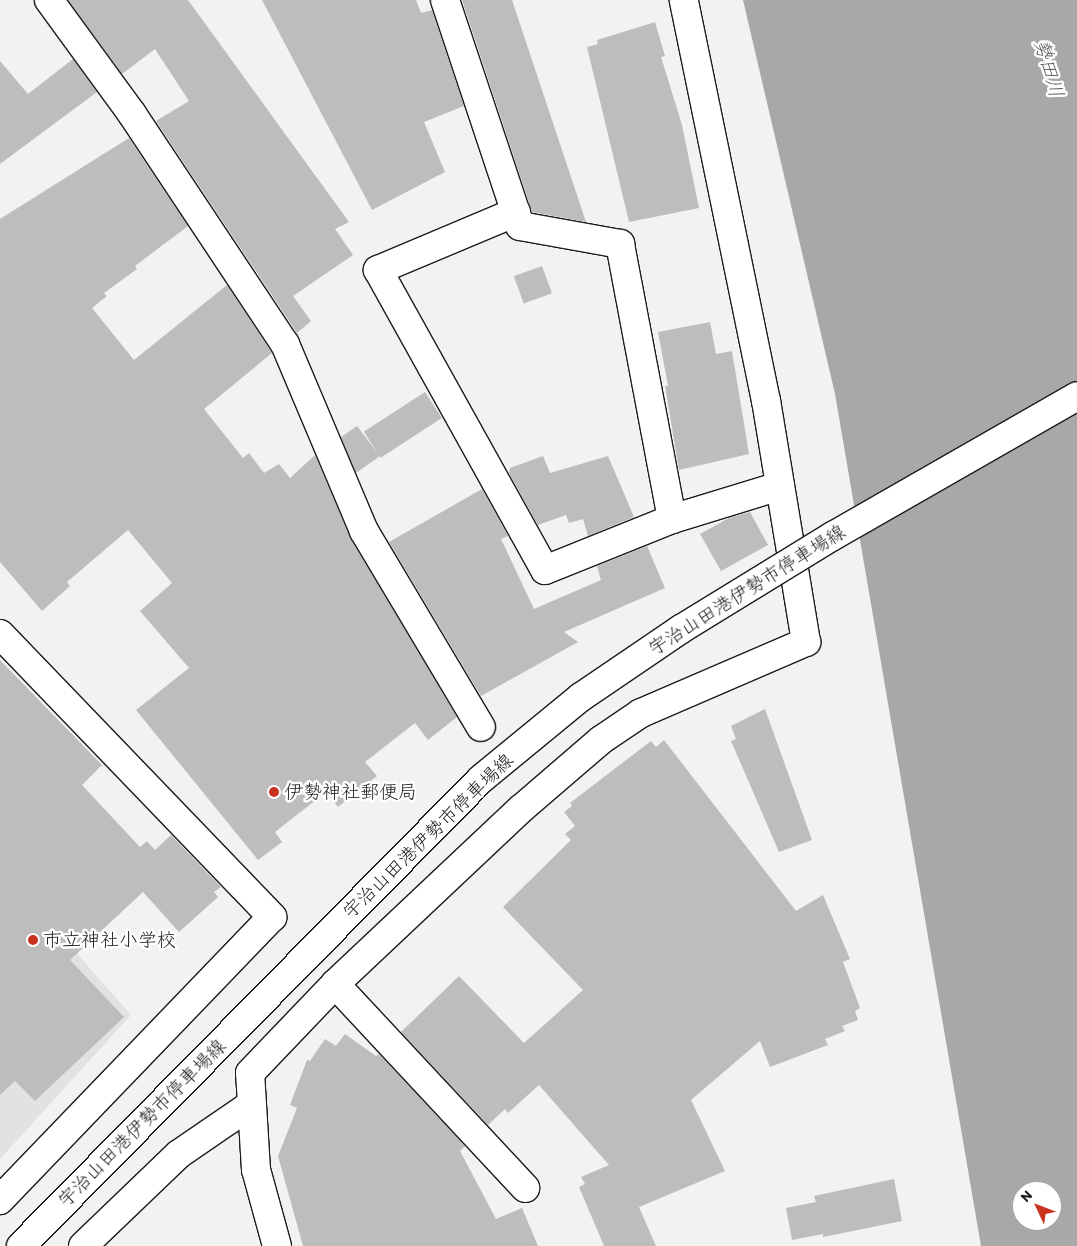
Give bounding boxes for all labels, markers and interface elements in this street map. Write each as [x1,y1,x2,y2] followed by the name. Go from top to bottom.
[1029,36,1069,100] water label: 勢田川
[644,520,850,660] street label: 宇治山田港伊勢市停車場線
[338,749,518,923] street label: 宇治山田港伊勢市停車場線
[284,781,417,803] place label: 伊勢神社郵便局
[268,786,280,798] marker: 伊勢神社郵便局
[43,929,176,951] place label: 市立神社小学校
[27,934,39,946] marker: 市立神社小学校
[53,1034,231,1212] street label: 宇治山田港伊勢市停車場線
[1012,1181,1062,1231] north arrow
[1017,1187,1036,1205] text: N

